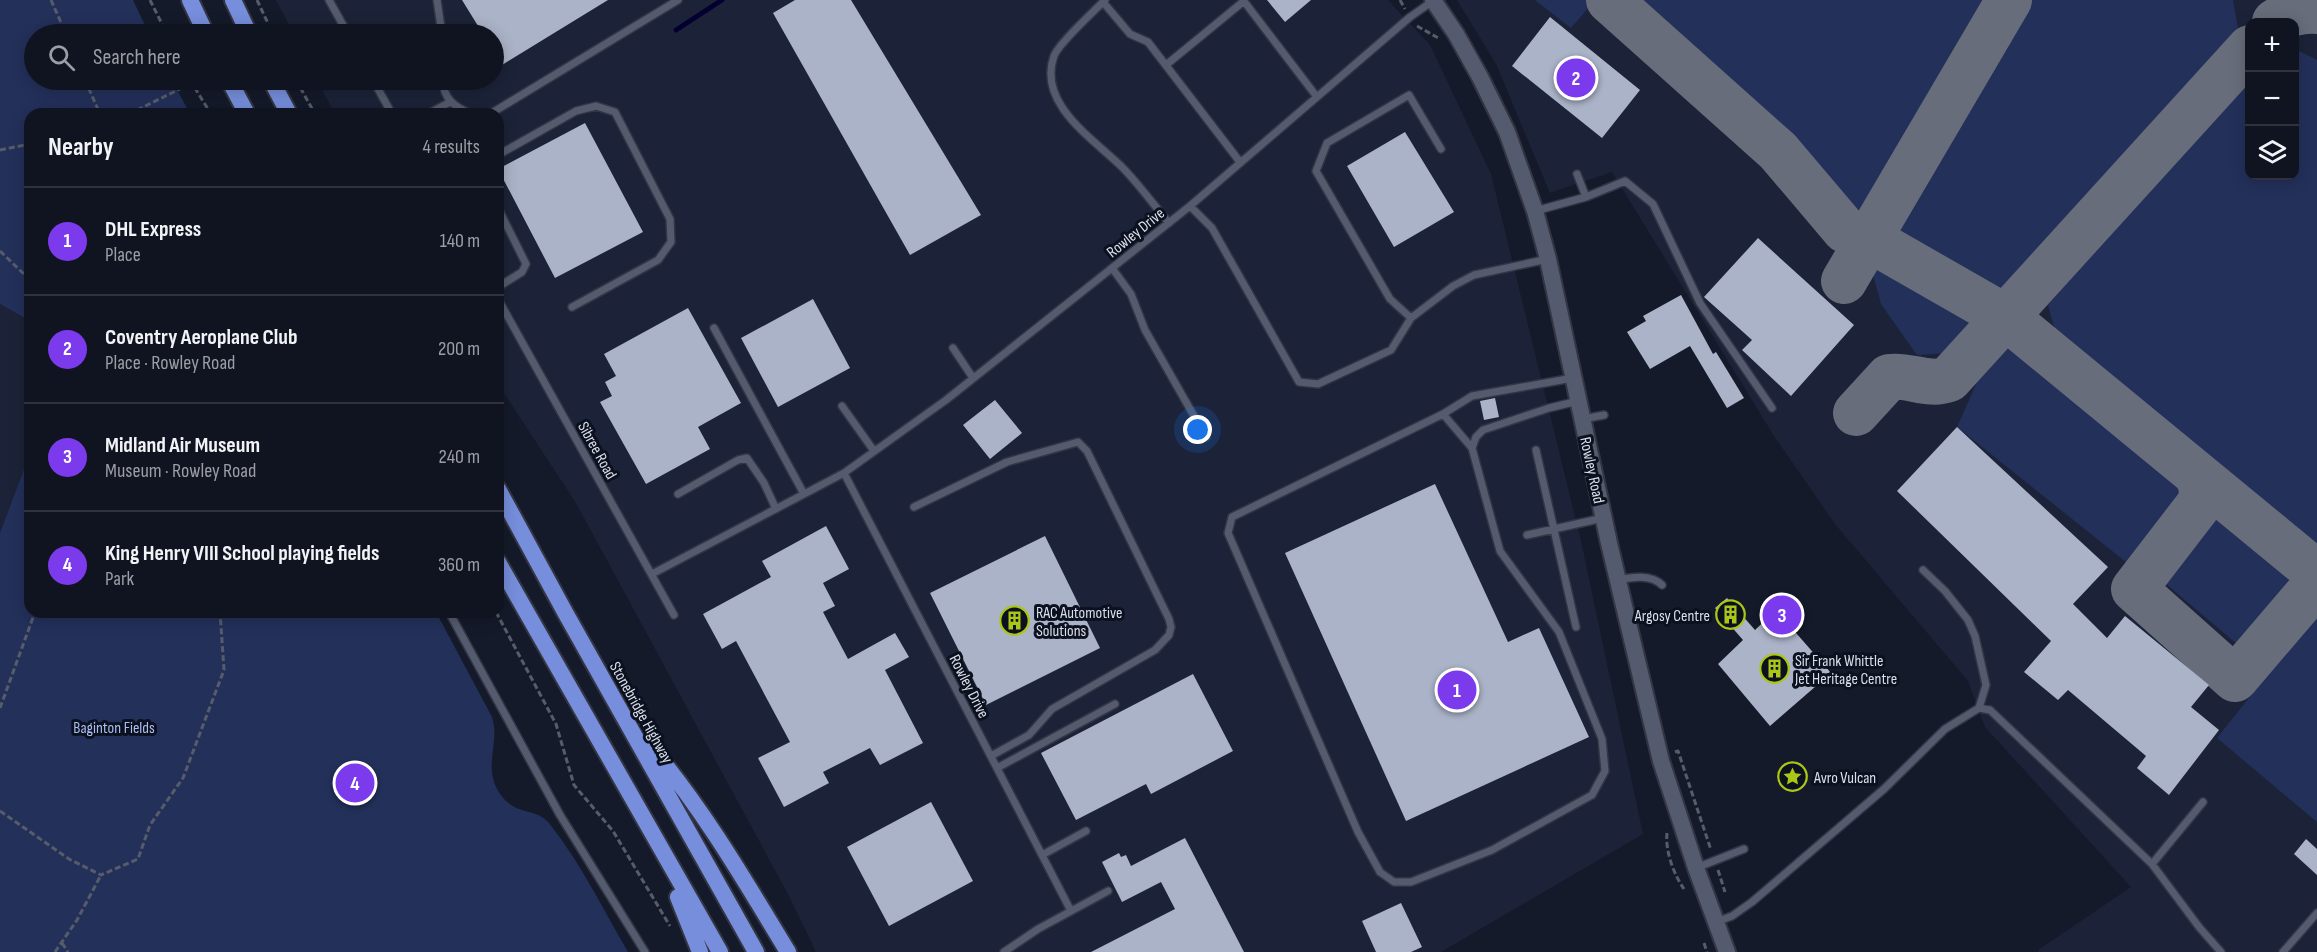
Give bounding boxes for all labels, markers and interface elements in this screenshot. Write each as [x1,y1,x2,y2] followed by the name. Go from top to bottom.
[2245,18,2299,180] map controls
[2245,18,2299,72] button: +
[24,24,504,90] search box
[45,41,78,74] icon: search
[93,44,180,71] text: Search here
[1556,56,1596,100] pin: 2
[2245,72,2299,126] button: −
[2245,126,2299,180] button: layers
[48,132,114,163] text: Nearby
[423,135,480,159] text: 4 results
[1103,204,1169,262] street label: Rowley Drive
[105,216,201,243] text: DHL Express
[64,229,71,253] text: 1
[440,229,480,253] text: 140 m
[105,243,141,267] text: Place
[105,324,297,351] text: Coventry Aeroplane Club
[63,337,72,361] text: 2
[438,337,480,361] text: 200 m
[105,351,235,375] text: Place · Rowley Road
[1183,415,1212,444] your location
[573,419,620,483] street label: Sibree Road
[105,432,260,459] text: Midland Air Museum
[1575,435,1608,505] street label: Rowley Road
[63,445,72,469] text: 3
[439,445,480,469] text: 240 m
[105,459,256,483] text: Museum · Rowley Road
[105,540,379,567] text: King Henry VIII School playing fields
[63,553,72,577] text: 4
[438,553,480,577] text: 360 m
[105,567,134,591] text: Park
[1762,592,1802,638] pin: 3
[1715,599,1747,631] building icon: Argosy Centre
[1036,604,1122,641] place label: RAC Automotive Solutions
[999,605,1031,637] building icon: RAC Automotive Solutions
[1634,607,1710,626] place label: Argosy Centre
[945,652,993,722] street label: Rowley Drive
[1794,652,1897,689] place label: Sir Frank Whittle Jet Heritage Centre
[1758,653,1790,685] building icon: Sir Frank Whittle Jet Heritage Centre
[605,659,676,767] street label: Stonebridge Highway
[1438,668,1476,712] pin: 1
[73,719,155,738] park label: Baginton Fields
[336,760,374,806] pin: 4
[1777,761,1809,793] place icon: Avro Vulcan
[1813,769,1876,788] place label: Avro Vulcan

